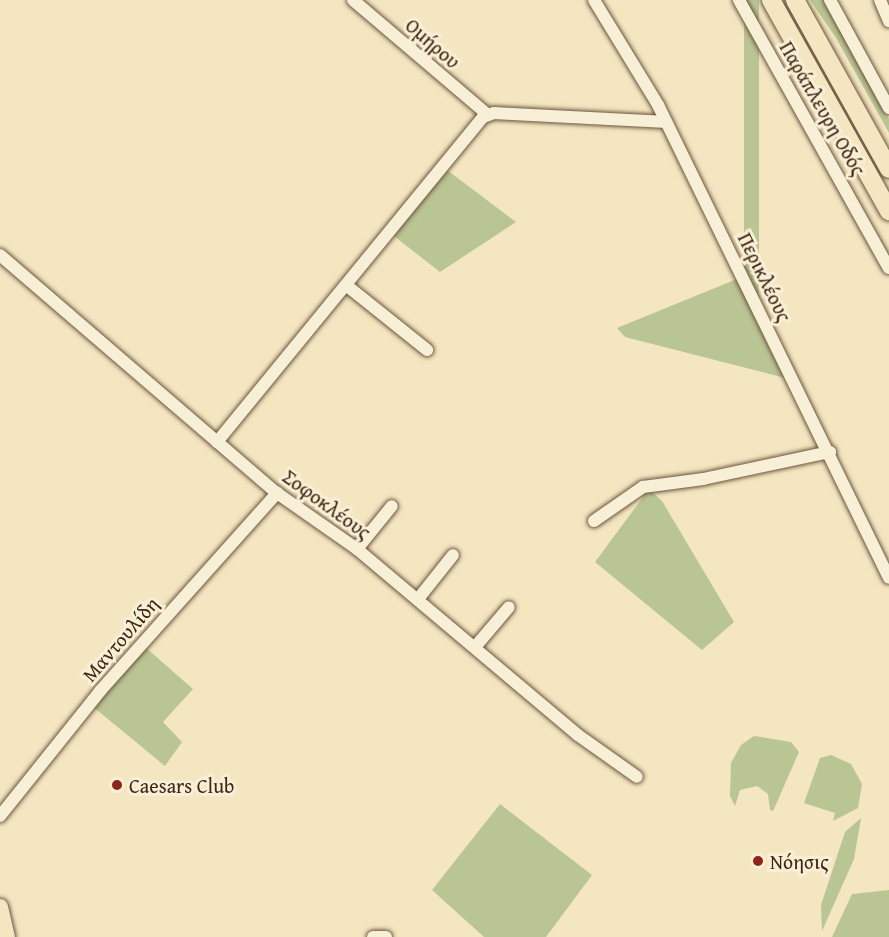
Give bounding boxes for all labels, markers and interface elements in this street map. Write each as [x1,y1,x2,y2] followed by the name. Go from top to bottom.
[401,13,465,73] street label: Ομήρου
[775,37,871,179] street label: Παράπλευρη Οδός
[733,229,797,325] street label: Περικλέους
[278,464,376,544] street label: Σοφοκλέους
[77,592,163,686] street label: Μαντουλίδη
[129,773,234,797] place label: Caesars Club
[110,778,124,792] marker: Caesars Club
[770,849,829,873] place label: Νόησις
[751,854,765,868] marker: Νόησις

